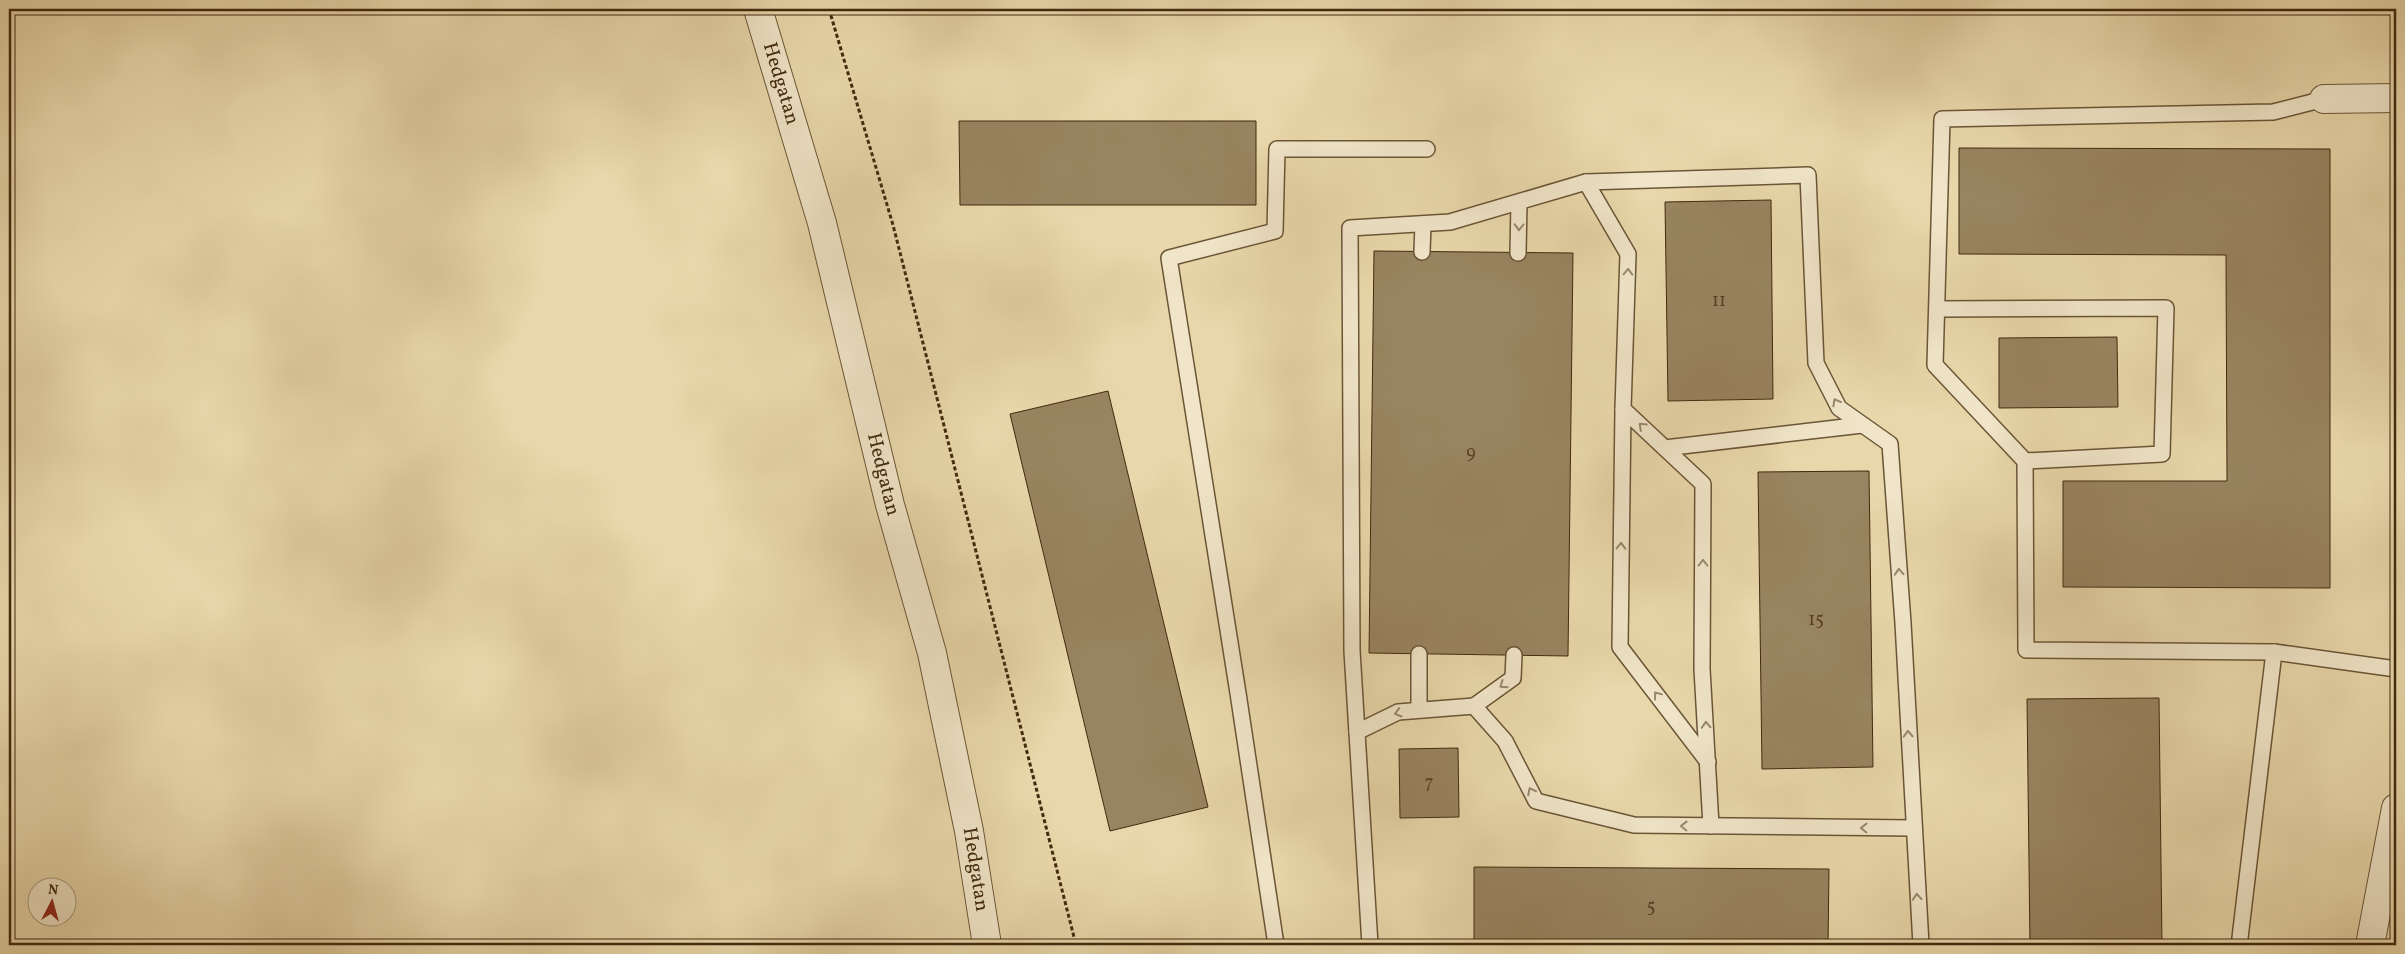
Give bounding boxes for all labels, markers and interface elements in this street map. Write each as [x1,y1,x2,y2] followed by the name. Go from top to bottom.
[755,39,806,128] street label: Hedgatan
[1513,223,1524,231] one-way arrow
[1622,268,1633,276] one-way arrow
[1712,289,1726,314] house number: 11
[1832,398,1842,407] one-way arrow
[1639,423,1648,432] one-way arrow
[859,430,906,519] street label: Hedgatan
[1466,441,1476,466] house number: 9
[1616,541,1626,549] one-way arrow
[1698,559,1708,566] one-way arrow
[1894,568,1905,576] one-way arrow
[1808,608,1824,633] house number: 15
[1499,679,1509,688] one-way arrow
[1654,692,1663,701] one-way arrow
[1395,708,1403,718] one-way arrow
[1700,721,1711,729] one-way arrow
[1903,730,1914,738] one-way arrow
[1425,771,1433,796] house number: 7
[1527,787,1537,796] one-way arrow
[1680,821,1688,831] one-way arrow
[1860,823,1868,833] one-way arrow
[955,825,996,913] street label: Hedgatan
[28,876,78,926] north arrow
[47,881,59,901] text: N
[1912,892,1923,900] one-way arrow
[1647,895,1655,920] house number: 5

